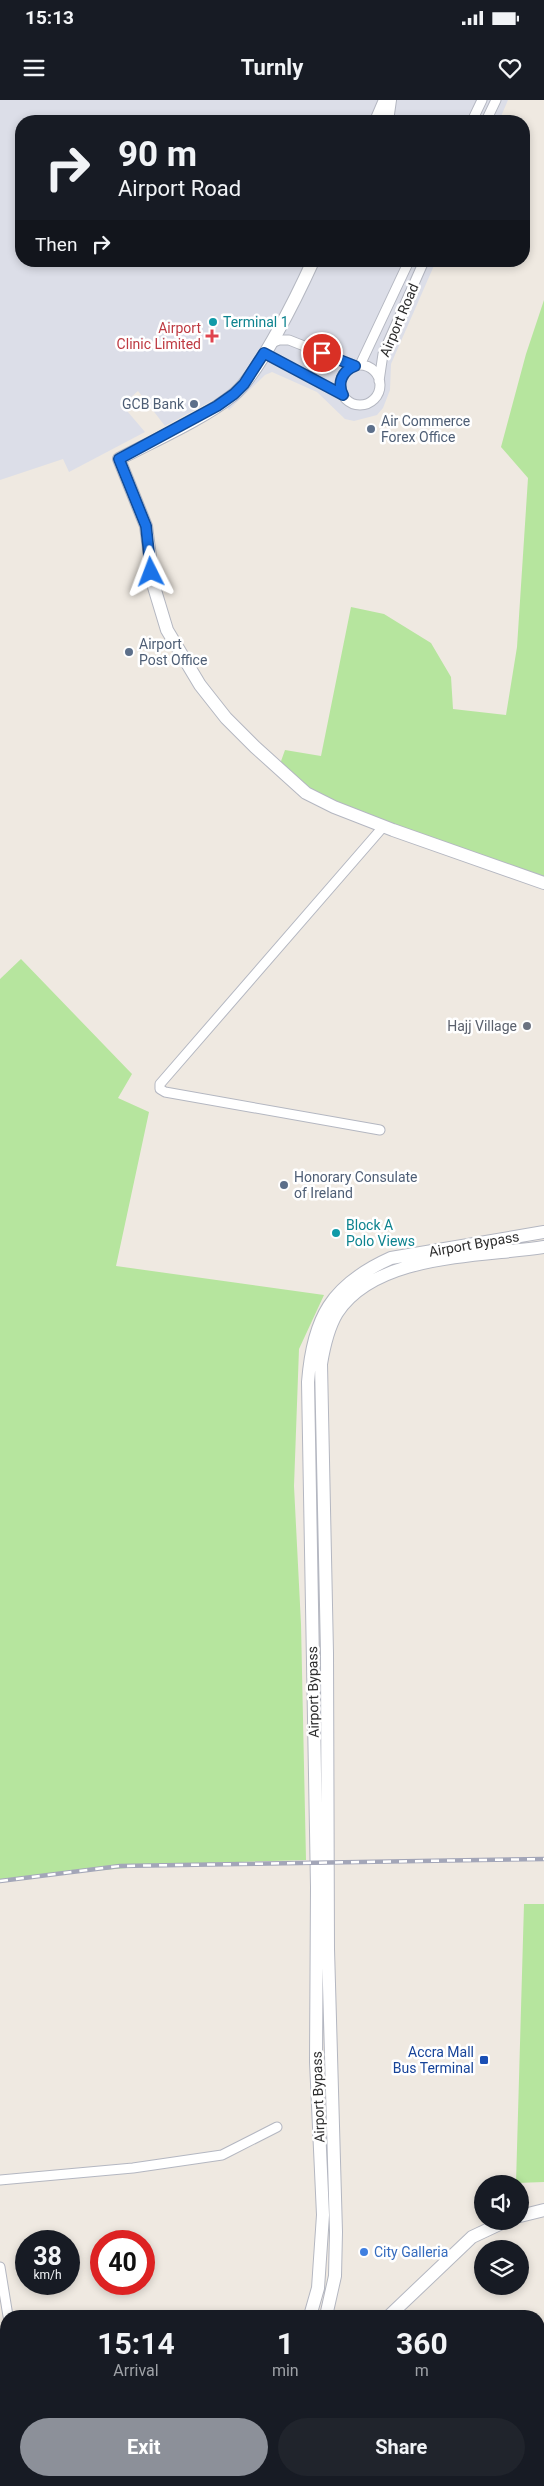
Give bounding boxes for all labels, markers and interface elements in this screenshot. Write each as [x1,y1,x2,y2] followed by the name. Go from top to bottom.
[25,6,74,29] text: 15:13
[20,54,48,82] icon: menu
[496,54,524,82] icon: heart
[241,55,303,80] text: Turnly
[118,134,197,175] text: 90 m
[35,135,100,200] icon: right
[118,176,241,201] text: Airport Road
[87,230,115,258] icon: right
[35,233,77,256] text: Then
[376,281,422,359] street label: Airport Road
[223,314,289,330] place label: Terminal 1
[207,316,219,328] marker: Terminal 1
[117,320,201,352] place label: Airport Clinic Limited
[205,329,219,343] marker: Airport Clinic Limited
[301,332,343,374] pin
[308,339,336,367] icon: arrive
[122,396,185,412] place label: GCB Bank
[188,398,200,410] marker: GCB Bank
[381,413,470,445] place label: Air Commerce Forex Office
[365,423,377,435] marker: Air Commerce Forex Office
[124,545,176,597] position arrow
[139,636,207,668] place label: Airport Post Office
[123,646,135,658] marker: Airport Post Office
[447,1018,517,1034] place label: Hajj Village
[521,1020,533,1032] marker: Hajj Village
[294,1169,418,1201] place label: Honorary Consulate of Ireland
[278,1179,290,1191] marker: Honorary Consulate of Ireland
[346,1217,415,1249] place label: Block A Polo Views
[330,1227,342,1239] marker: Block A Polo Views
[428,1228,520,1260] street label: Airport Bypass
[304,1646,322,1738] street label: Airport Bypass
[393,2044,474,2076] place label: Accra Mall Bus Terminal
[308,2051,328,2143] street label: Airport Bypass
[478,2054,490,2066] marker: Accra Mall Bus Terminal
[474,2175,529,2295] map controls
[474,2175,529,2230] button: sound
[90,2230,155,2295] speed limit sign: 40
[474,2240,529,2295] button: layers
[33,2242,62,2271] text: 38
[374,2244,448,2260] place label: City Galleria
[358,2246,370,2258] marker: City Galleria
[33,2268,62,2282] text: km/h
[97,2326,175,2361] text: 15:14
[277,2326,294,2361] text: 1
[396,2326,448,2361] text: 360
[113,2361,159,2380] text: Arrival
[272,2361,299,2380] text: min
[415,2361,429,2380] text: m
[20,2418,268,2476] button: Exit
[278,2418,525,2476] button: Share

